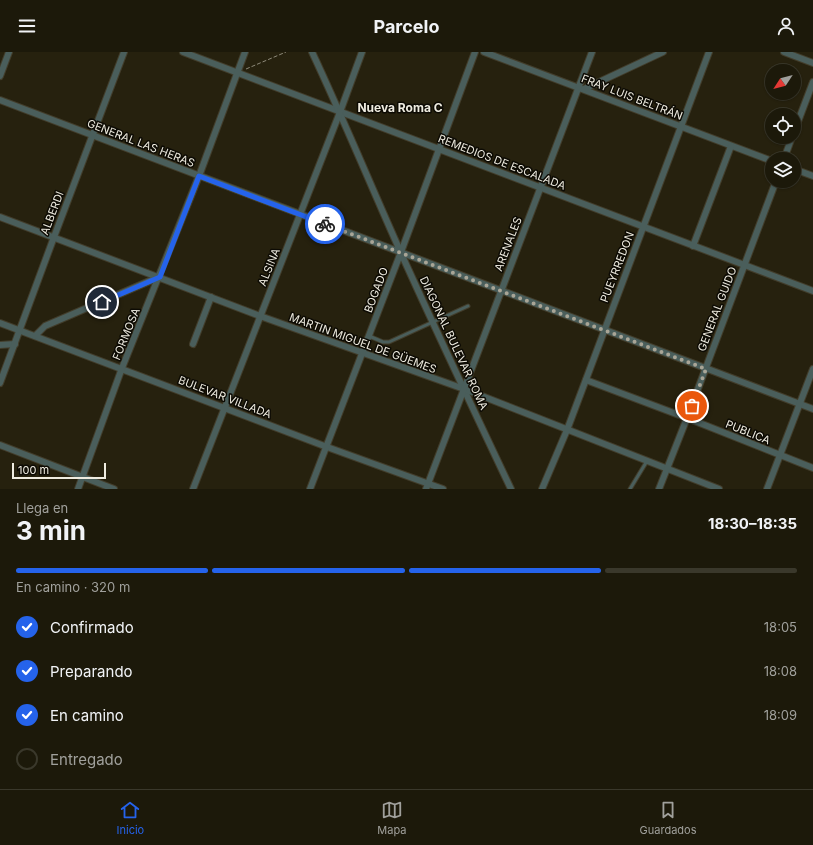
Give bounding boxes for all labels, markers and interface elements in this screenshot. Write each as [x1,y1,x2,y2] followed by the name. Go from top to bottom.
[16,15,38,37] icon: menu
[775,15,797,37] icon: person
[373,16,440,37] text: Parcelo
[765,64,801,100] north arrow
[765,64,801,188] map controls
[579,71,685,123] street label: FRAY LUIS BELTRÁN
[357,100,443,115] district label: Nueva Roma C
[765,108,801,144] button: locate
[85,116,197,170] street label: GENERAL LAS HERAS
[436,131,568,193] street label: REMEDIOS DE ESCALADA
[765,152,801,188] button: layers
[37,189,67,237] street label: ALBERDI
[305,204,345,244] courier
[314,213,336,235] icon: bike
[491,215,525,273] street label: ARENALES
[597,230,637,304] street label: PUEYRREDON
[255,246,283,288] street label: ALSINA
[361,265,391,315] street label: BOGADO
[694,265,740,353] street label: GENERAL GUIDO
[417,274,491,412] street label: DIAGONAL BULEVAR ROMA
[85,285,119,319] pin
[91,291,113,313] icon: home
[109,306,143,362] street label: FORMOSA
[288,310,438,376] street label: MARTIN MIGUEL DE GÜEMES
[176,373,274,421] street label: BULEVAR VILLADA
[675,389,709,423] pin
[681,395,703,417] icon: bag
[724,417,773,447] street label: PUBLICA
[12,461,106,480] scale bar
[18,463,49,477] text: 100 m
[16,500,68,516] text: Llega en
[708,514,797,533] text: 18:30–18:35
[16,515,86,546] text: 3 min
[16,579,130,595] text: En camino · 320 m
[16,616,38,638] icon: check
[50,618,134,637] text: Confirmado
[764,619,797,635] text: 18:05
[16,660,38,682] icon: check
[50,662,133,681] text: Preparando
[764,663,797,679] text: 18:08
[16,704,38,726] icon: check
[50,706,124,725] text: En camino
[764,707,797,723] text: 18:09
[50,750,123,769] text: Entregado
[117,799,144,837] tab: Inicio
[377,799,406,837] tab: Mapa
[640,799,696,837] tab: Guardados

